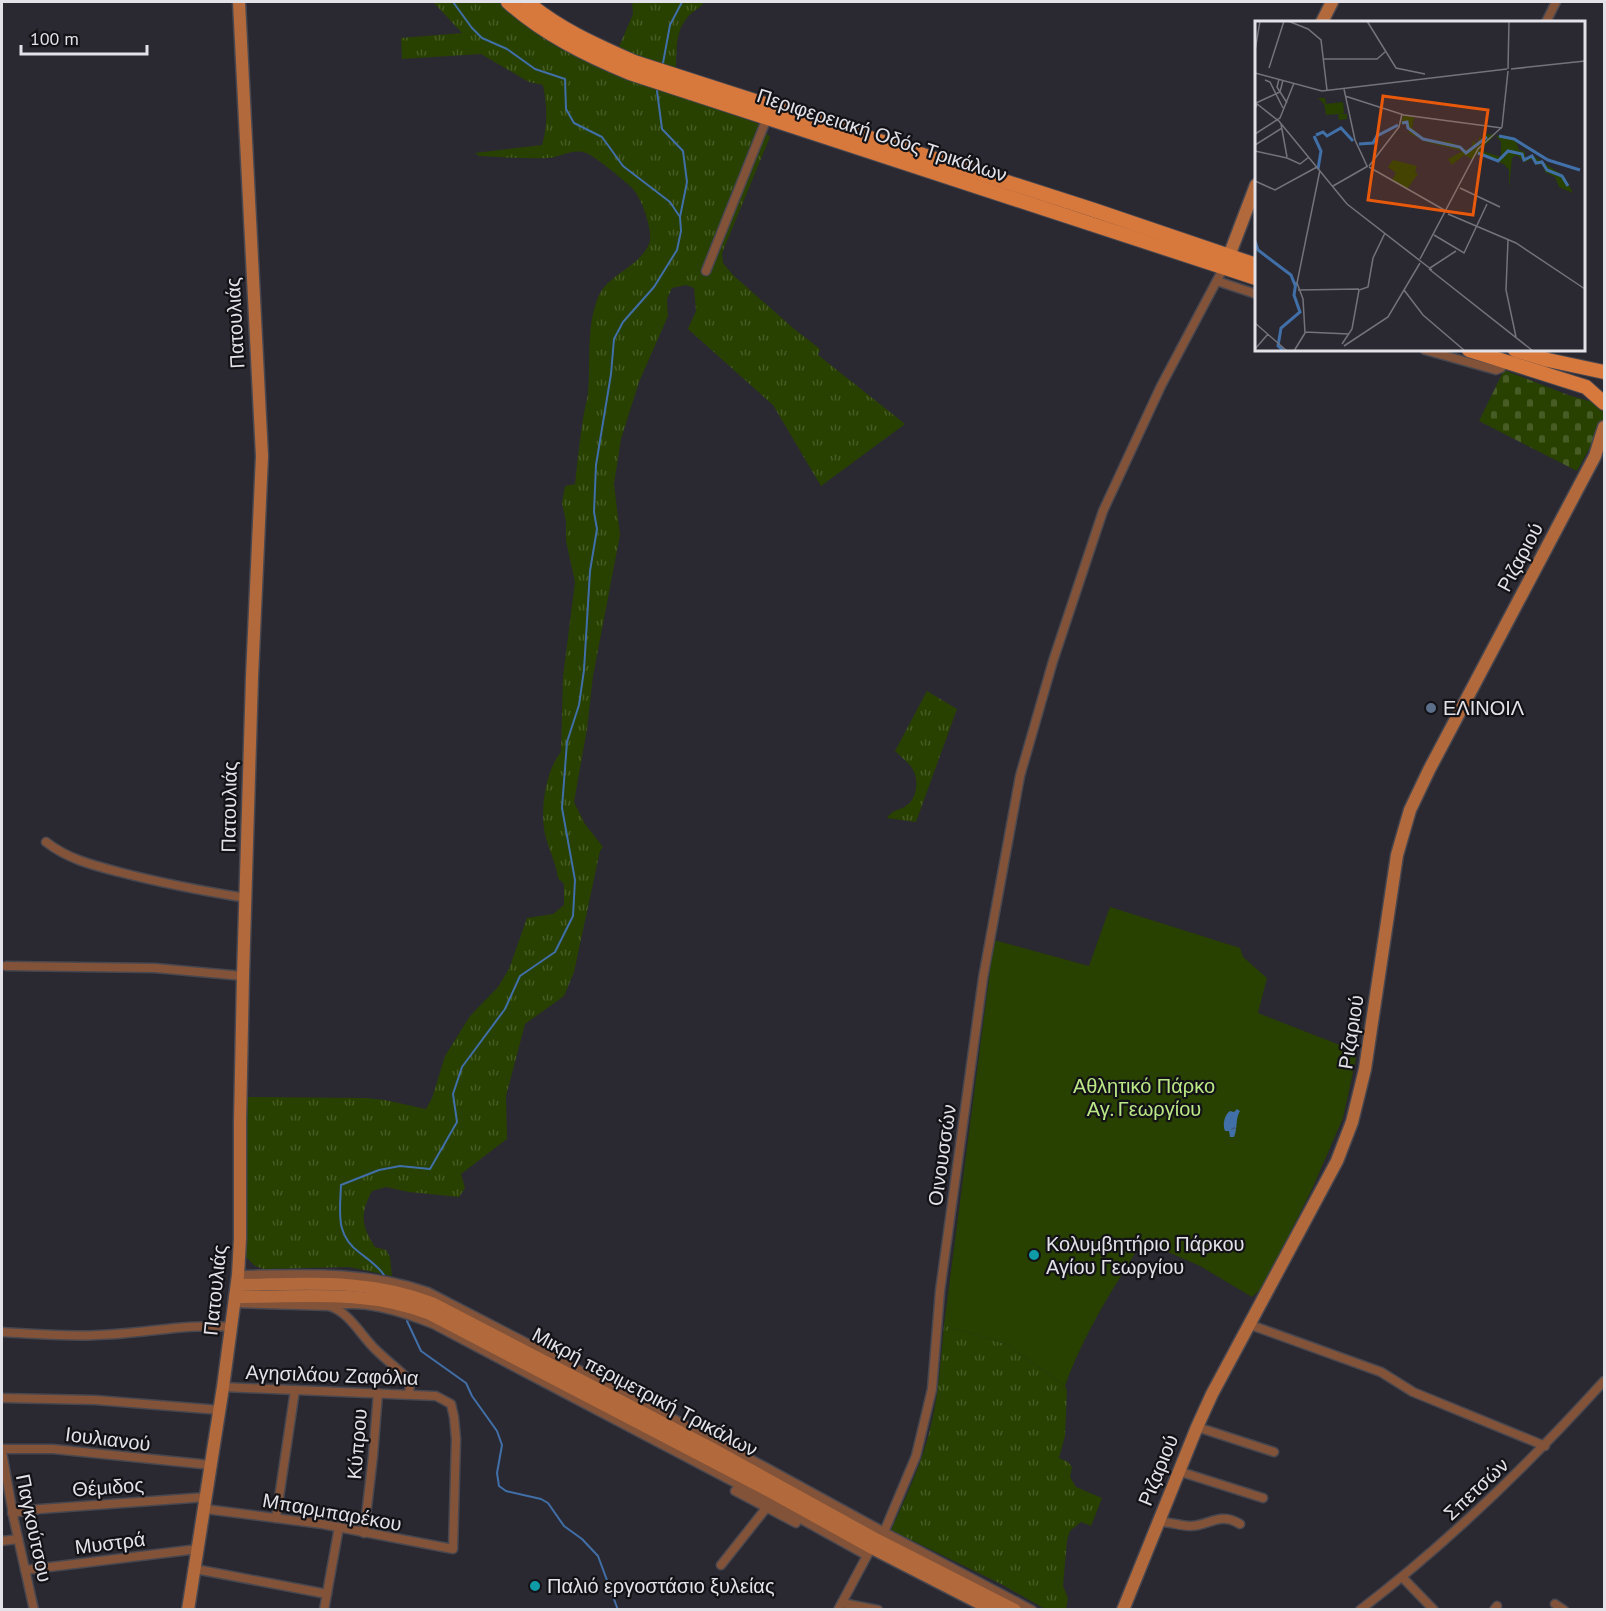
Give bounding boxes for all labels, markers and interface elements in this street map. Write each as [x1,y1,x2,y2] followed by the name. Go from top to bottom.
[21,18,147,56] scale bar
[1255,21,1585,351] inset map
[30,27,79,50] text: 100 m
[754,82,1010,188] street label: Περιφερειακή Οδός Τρικάλων
[220,276,250,369] street label: Πατουλιάς
[1491,518,1549,596] street label: Ριζαριού
[1443,695,1525,721] place label: ΕΛΙΝΟΙΛ
[1424,701,1438,715] marker: ΕΛΙΝΟΙΛ
[215,761,243,853] street label: Πατουλιάς
[1332,993,1370,1071] street label: Ριζαριού
[1073,1073,1215,1122] park label: Αθλητικό Πάρκο Αγ. Γεωργίου
[922,1103,962,1207] street label: Οινουσσών
[1046,1231,1244,1280] place label: Κολυμβητήριο Πάρκου Αγίου Γεωργίου
[197,1243,233,1337] street label: Πατουλιάς
[1027,1248,1041,1262] marker: Κολυμβητήριο Πάρκου Αγίου Γεωργίου
[528,1321,762,1463] street label: Μικρή περιμετρική Τρικάλων
[245,1359,419,1391] street label: Αγησιλάου Ζαφόλια
[341,1408,373,1480] street label: Κύπρου
[64,1421,152,1457] street label: Ιουλιανού
[1132,1430,1184,1510] street label: Ριζαριού
[1438,1452,1514,1526] street label: Σπετσών
[10,1472,58,1584] street label: Παγκούτσου
[71,1472,145,1502] street label: Θέμιδος
[260,1487,404,1537] street label: Μπαρμπαρέκου
[73,1526,147,1560] street label: Μυστρά
[547,1573,775,1599] place label: Παλιό εργοστάσιο ξυλείας
[528,1579,542,1593] marker: Παλιό εργοστάσιο ξυλείας

